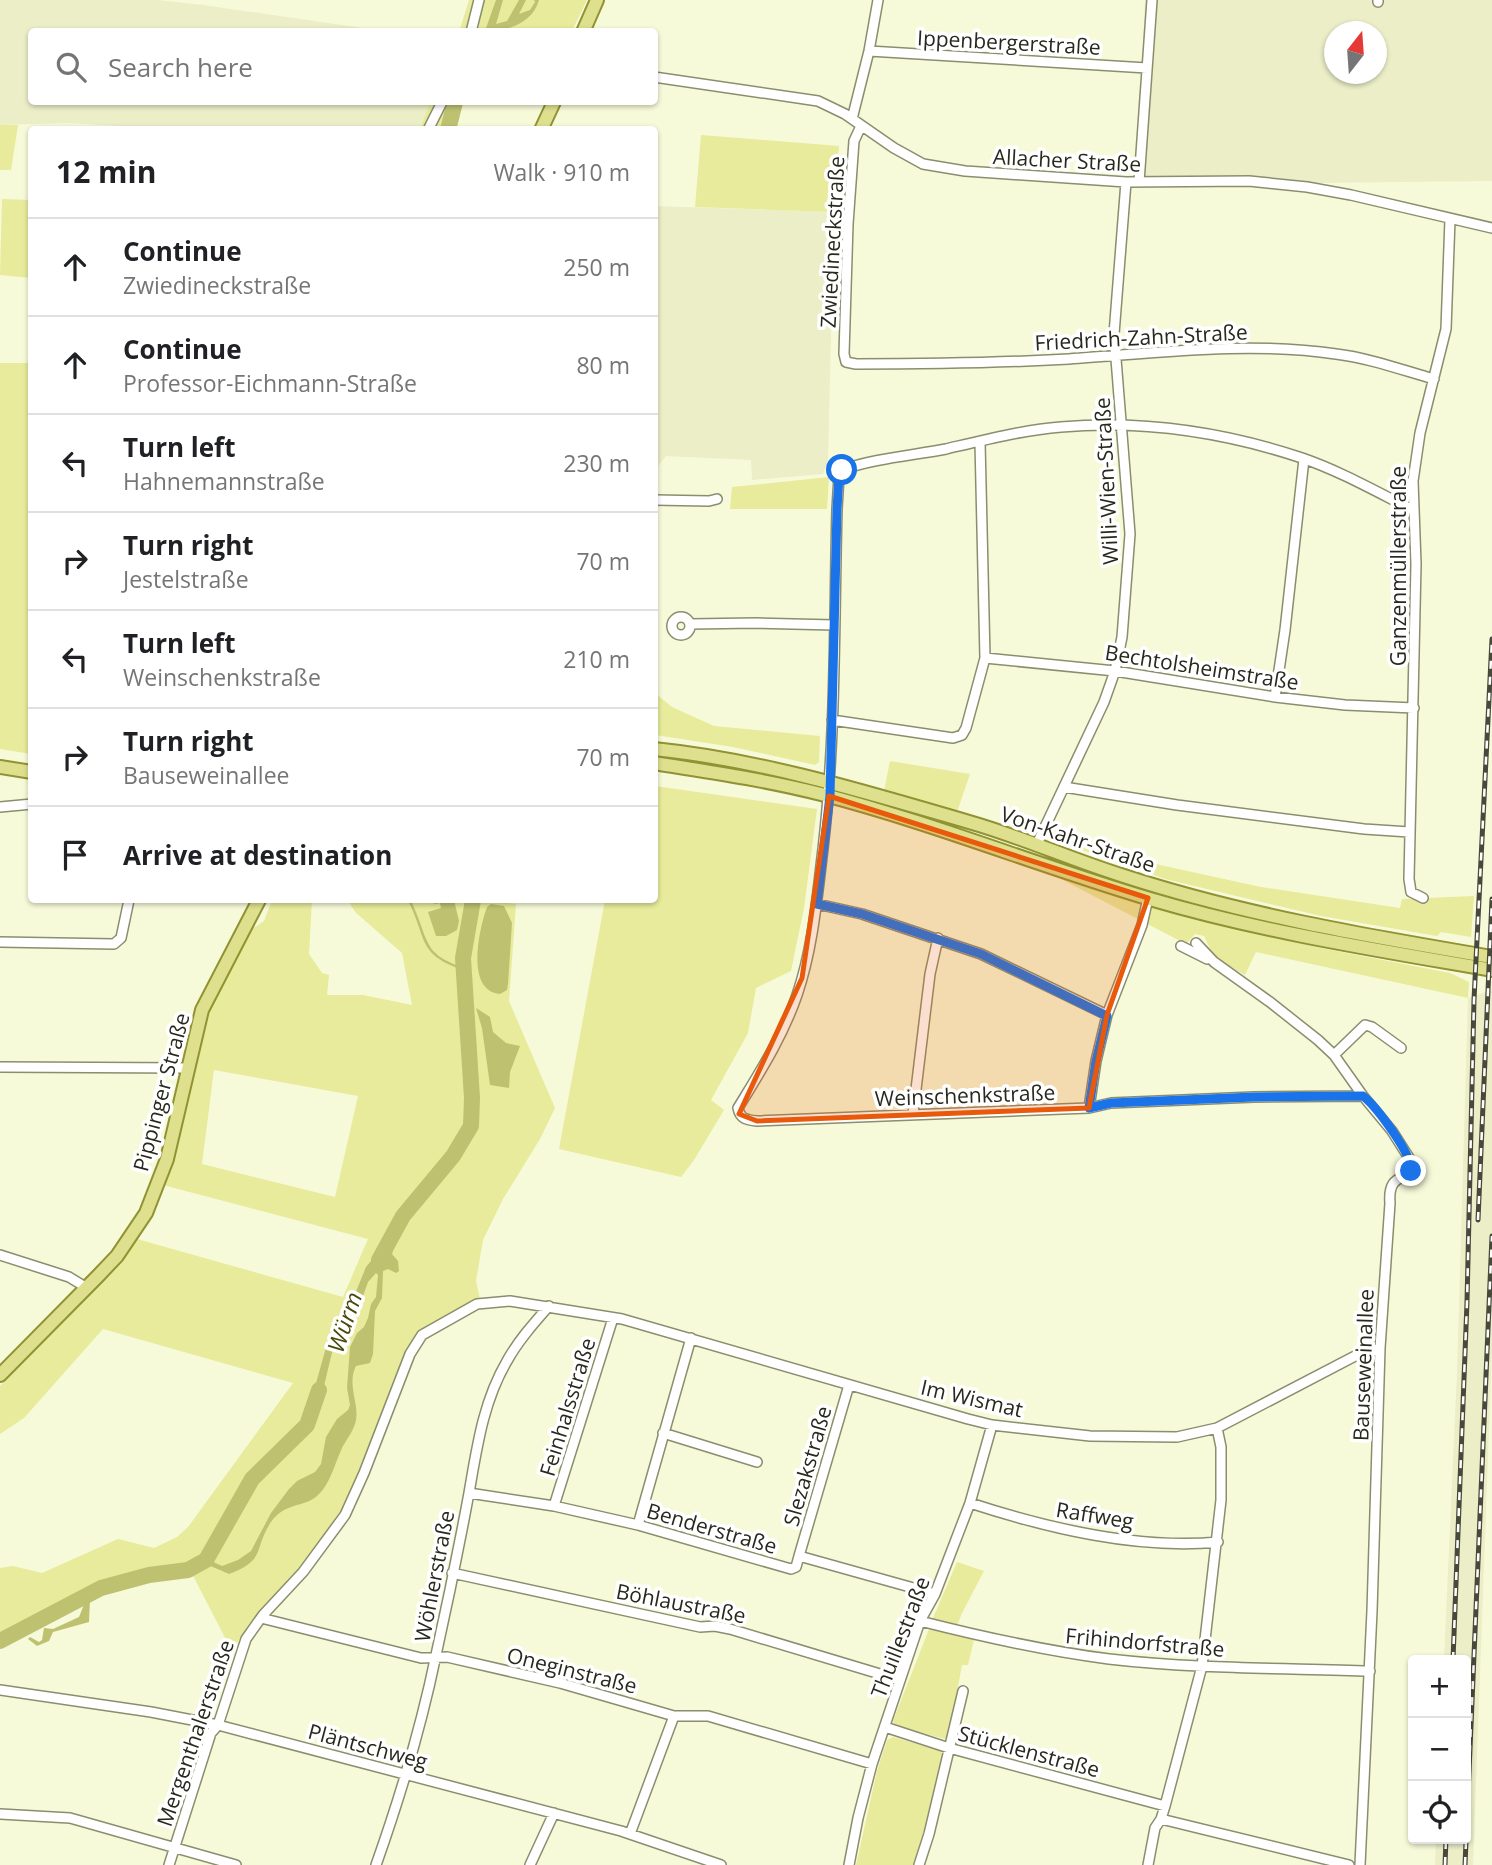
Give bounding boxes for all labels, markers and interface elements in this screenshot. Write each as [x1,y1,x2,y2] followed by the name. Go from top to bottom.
[1324,21,1387,84] north arrow
[916,23,1102,61] street label: Ippenbergerstraße
[28,28,658,105] search box
[52,48,90,86] icon: search
[108,49,253,85] text: Search here
[992,142,1142,178] street label: Allacher Straße
[56,151,156,192] text: 12 min
[814,155,850,329] street label: Zwiedineckstraße
[493,156,630,188] text: Walk · 910 m
[123,233,242,269] text: Continue
[56,248,94,286] icon: ahead
[563,251,630,283] text: 250 m
[123,269,311,301] text: Zwiedineckstraße
[1034,317,1248,357] street label: Friedrich-Zahn-Straße
[123,331,242,367] text: Continue
[56,346,94,384] icon: ahead
[576,349,630,381] text: 80 m
[123,367,417,399] text: Professor-Eichmann-Straße
[1088,397,1124,565] street label: Willi-Wien-Straße
[123,429,235,465] text: Turn left
[56,444,94,482] icon: left
[563,447,630,479] text: 230 m
[826,454,857,485] route start
[123,465,325,497] text: Hahnemannstraße
[1384,466,1412,666] street label: Ganzenmüllerstraße
[123,527,254,563] text: Turn right
[56,542,94,580] icon: right
[576,545,630,577] text: 70 m
[123,563,249,595] text: Jestelstraße
[123,625,235,661] text: Turn left
[1103,638,1301,696] street label: Bechtolsheimstraße
[56,640,94,678] icon: left
[563,643,630,675] text: 210 m
[123,661,321,693] text: Weinschenkstraße
[123,723,254,759] text: Turn right
[56,738,94,776] icon: right
[576,741,630,773] text: 70 m
[123,759,290,791] text: Bauseweinallee
[997,799,1159,879] street label: Von-Kahr-Straße
[56,836,94,874] icon: arrive
[123,837,392,873] text: Arrive at destination
[126,1010,196,1174] street label: Pippinger Straße
[874,1078,1056,1112] street label: Weinschenkstraße
[1395,1155,1426,1186] route end
[319,1287,369,1357] water label: Würm
[1346,1289,1380,1441] street label: Bauseweinallee
[533,1334,601,1480] street label: Feinhalsstraße
[918,1373,1026,1423] street label: Im Wismat
[776,1403,838,1529] street label: Slezakstraße
[1054,1495,1136,1535] street label: Raffweg
[644,1496,780,1560] street label: Benderstraße
[408,1508,460,1644] street label: Wöhlerstraße
[864,1572,936,1702] street label: Thuillestraße
[614,1577,748,1629] street label: Böhlaustraße
[1064,1621,1226,1663] street label: Frihindorfstraße
[150,1636,240,1830] street label: Mergenthalerstraße
[504,1640,640,1700] street label: Oneginstraße
[1408,1655,1471,1844] map controls
[1408,1655,1471,1718] button: +
[305,1717,431,1775] street label: Pläntschweg
[1408,1718,1471,1781] button: −
[955,1719,1103,1783] street label: Stücklenstraße
[1408,1781,1471,1844] button: locate

